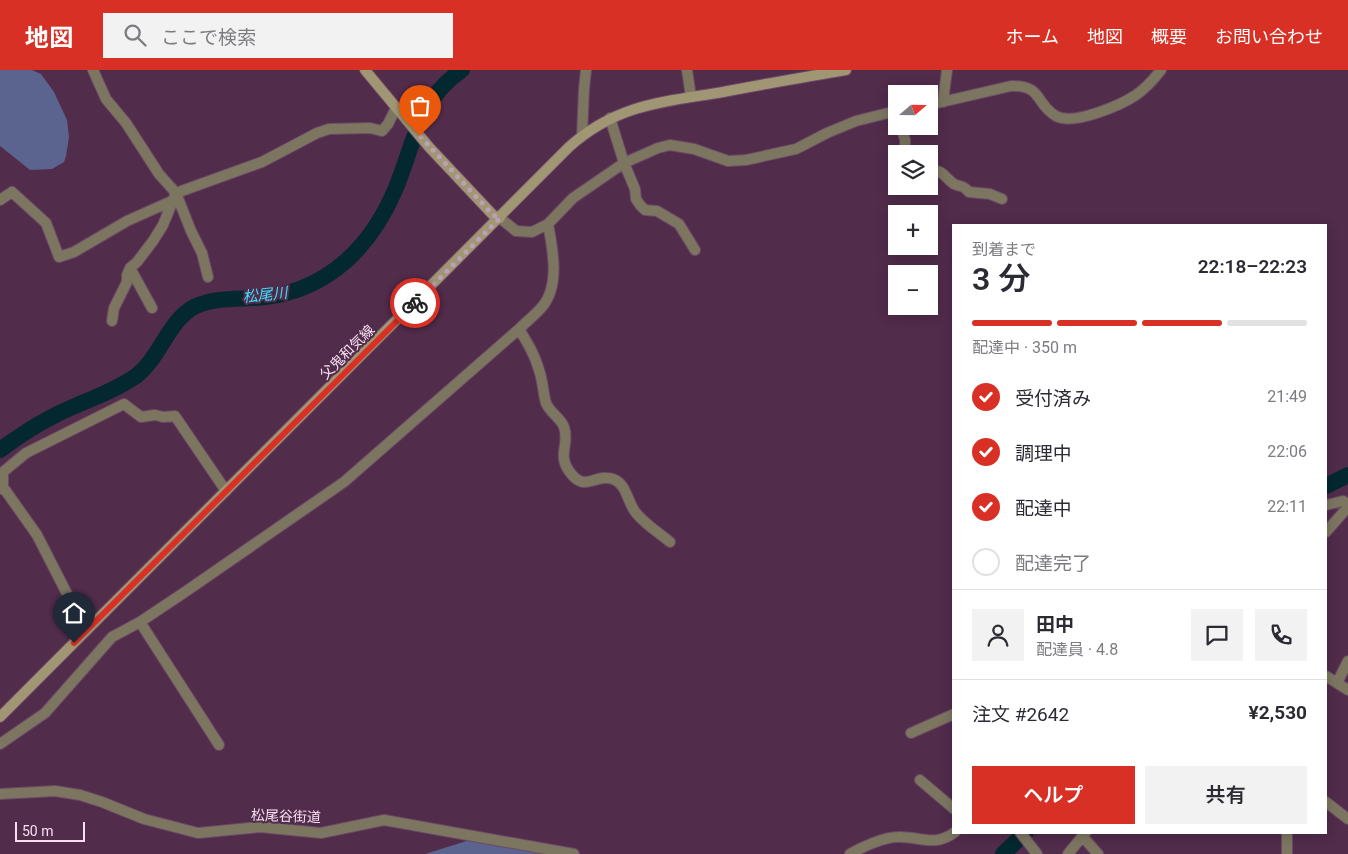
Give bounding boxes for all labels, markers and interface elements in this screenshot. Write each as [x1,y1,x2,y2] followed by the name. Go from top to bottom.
[103,13,453,58] search box
[121,21,149,49] icon: search
[25,24,73,52] text: 地図
[161,26,256,49] text: ここで検索
[1006,26,1059,47] text: ホーム
[1087,26,1123,47] text: 地図
[1151,26,1187,47] text: 概要
[1215,26,1323,47] text: お問い合わせ
[399,85,441,136] pin
[888,85,938,135] north arrow
[888,85,938,315] map controls
[406,92,434,120] icon: bag
[888,145,938,195] button: layers
[888,205,938,255] button: +
[972,240,1036,259] text: 到着まで
[1198,255,1307,278] text: 22:18–22:23
[972,260,1030,298] text: 3 分
[888,265,938,315] button: −
[390,278,440,328] courier
[242,283,290,306] water label: 松尾川
[401,289,429,317] icon: bike
[317,322,377,382] street label: 父鬼和気線
[972,338,1077,357] text: 配達中 · 350 m
[972,383,1000,411] icon: check
[1015,387,1091,410] text: 受付済み
[1267,387,1307,406] text: 21:49
[972,438,1000,466] icon: check
[1015,442,1072,465] text: 調理中
[1267,442,1307,461] text: 22:06
[972,493,1000,521] icon: check
[1015,497,1072,520] text: 配達中
[1267,497,1307,516] text: 22:11
[1015,552,1091,575] text: 配達完了
[53,592,95,643] pin
[60,599,88,627] icon: home
[972,609,1024,661] button: person
[1191,609,1243,661] button: chat
[1255,609,1307,661] button: phone
[1036,613,1074,636] text: 田中
[1036,640,1118,659] text: 配達員 · 4.8
[1249,701,1307,724] text: ¥2,530
[972,703,1069,726] text: 注文 #2642
[972,766,1135,824] button: ヘルプ
[1145,766,1307,824] button: 共有
[251,807,321,825] street label: 松尾谷街道
[15,819,85,842] scale bar
[22,823,54,839] text: 50 m

